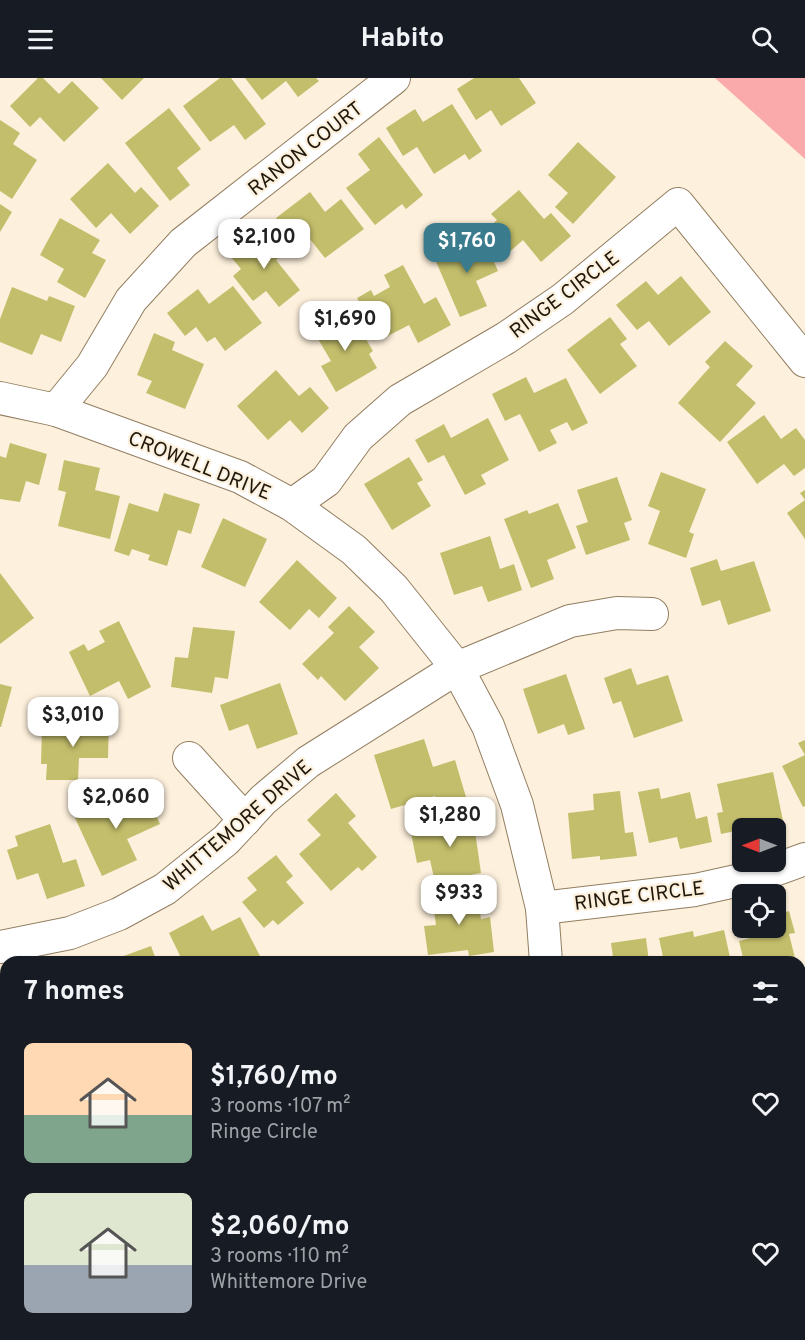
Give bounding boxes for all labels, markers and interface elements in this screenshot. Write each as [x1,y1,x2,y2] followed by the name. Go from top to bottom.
[361,22,444,56] text: Habito
[24,23,57,56] icon: menu
[748,23,781,56] icon: search
[243,97,369,203] street label: RANON COURT
[215,219,313,270] pin: $2,100
[418,223,516,274] pin: $1,760
[232,225,296,251] text: $2,100
[438,229,496,255] text: $1,760
[505,246,625,345] street label: RINGE CIRCLE
[296,301,394,352] pin: $1,690
[313,307,377,333] text: $1,690
[124,426,275,507] street label: CROWELL DRIVE
[24,697,122,748] pin: $3,010
[42,703,104,729] text: $3,010
[158,755,318,898] street label: WHITTEMORE DRIVE
[67,779,165,830] pin: $2,060
[82,785,150,811] text: $2,060
[401,797,499,848] pin: $1,280
[419,803,481,829] text: $1,280
[732,818,786,872] north arrow
[732,818,786,938] map controls
[423,875,495,926] pin: $933
[573,876,706,918] street label: RINGE CIRCLE
[435,881,483,907] text: $933
[732,884,786,938] button: locate
[24,976,124,1009] text: 7 homes
[749,976,782,1009] icon: filters
[210,1061,338,1094] text: $1,760/mo
[72,1067,144,1139] icon: home
[749,1087,782,1120] icon: heart
[210,1094,351,1120] text: 3 rooms · 107 m²
[210,1120,318,1146] text: Ringe Circle
[210,1211,350,1244] text: $2,060/mo
[72,1217,144,1289] icon: home
[749,1237,782,1270] icon: heart
[210,1244,349,1270] text: 3 rooms · 110 m²
[210,1270,367,1296] text: Whittemore Drive

